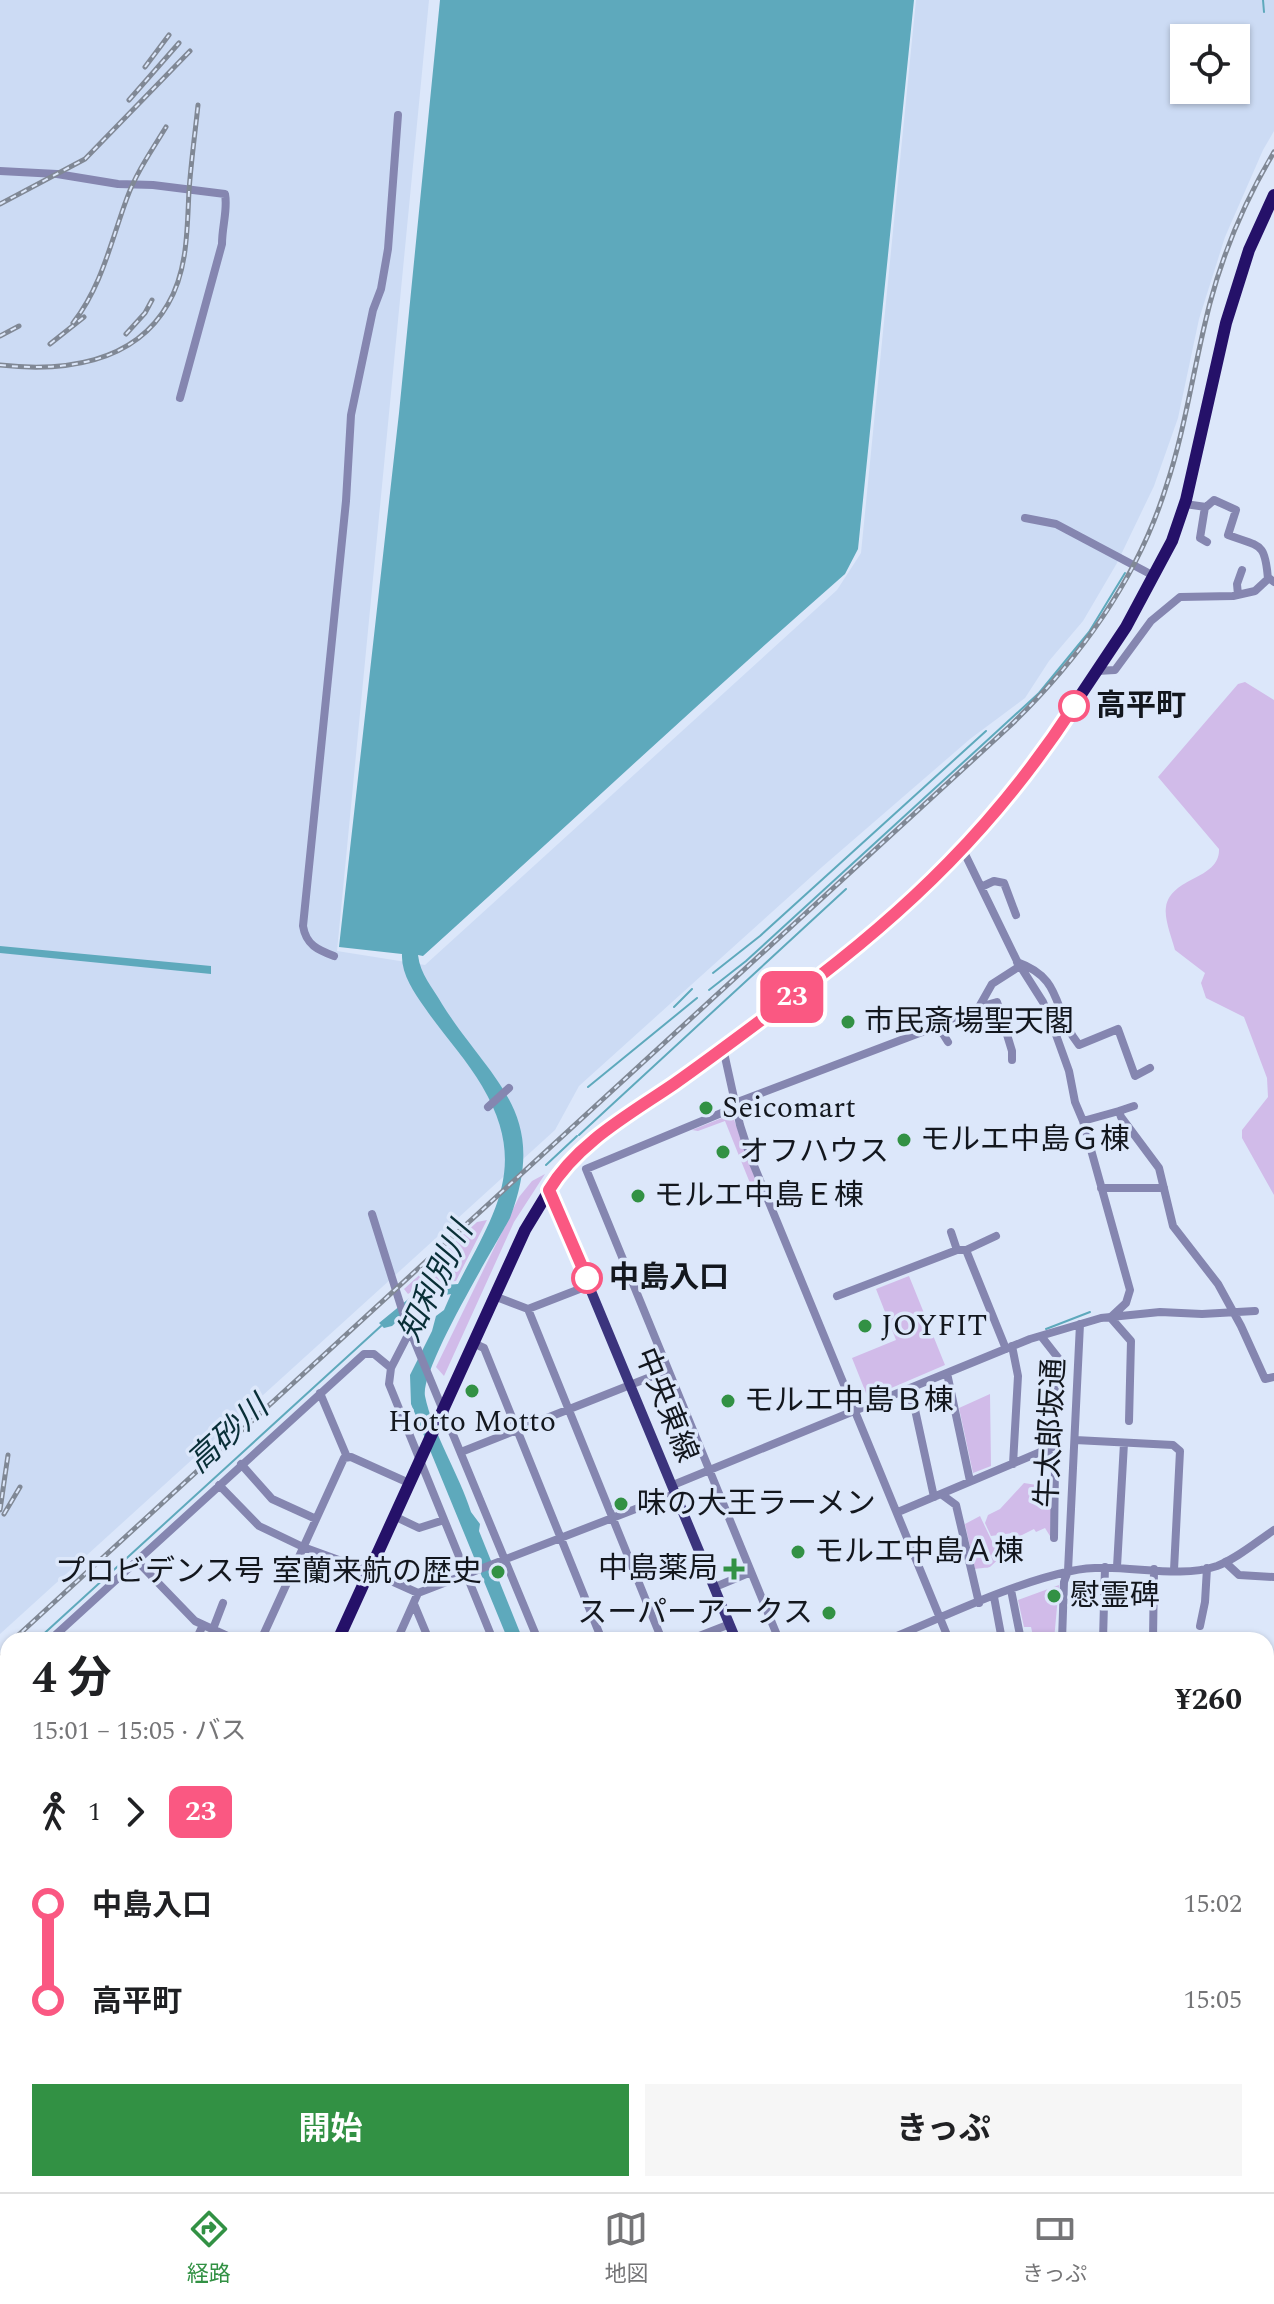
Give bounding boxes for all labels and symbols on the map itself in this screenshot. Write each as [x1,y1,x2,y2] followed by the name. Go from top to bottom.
[1096,683,1186,729] place label: 高平町
[1059,691,1089,721] marker: 高平町
[756,971,828,1023] line badge: 23
[864,999,1074,1045] place label: 市民斎場聖天閣
[839,1013,857,1031] marker: 市民斎場聖天閣
[722,1085,856,1131] place label: Seicomart
[697,1099,715,1117] marker: Seicomart
[920,1117,1130,1163] place label: モルエ中島Ｇ棟
[739,1129,889,1175] place label: オフハウス
[895,1131,913,1149] marker: モルエ中島Ｇ棟
[714,1143,732,1161] marker: オフハウス
[654,1173,864,1219] place label: モルエ中島Ｅ棟
[629,1187,647,1205] marker: モルエ中島Ｅ棟
[386,1211,487,1350] water label: 知利別川
[609,1255,729,1301] place label: 中島入口
[572,1263,602,1293] marker: 中島入口
[881,1303,988,1349] place label: JOYFIT
[856,1317,874,1335] marker: JOYFIT
[622,1341,710,1469] street label: 中央東線
[1024,1357,1078,1509] street label: 牛太郎坂通
[744,1378,954,1424] place label: モルエ中島Ｂ棟
[463,1382,481,1400] marker: Hotto Motto
[176,1383,282,1485] water label: 高砂川
[719,1392,737,1410] marker: モルエ中島Ｂ棟
[388,1399,556,1445] place label: Hotto Motto
[637,1481,876,1527] place label: 味の大王ラーメン
[612,1495,630,1513] marker: 味の大王ラーメン
[814,1529,1024,1575] place label: モルエ中島Ａ棟
[789,1543,807,1561] marker: モルエ中島Ａ棟
[598,1546,718,1592] place label: 中島薬局
[55,1549,482,1595] place label: プロビデンス号 室蘭来航の歴史
[725,1560,743,1578] marker: 中島薬局
[489,1563,507,1581] marker: プロビデンス号 室蘭来航の歴史
[1070,1573,1160,1619] place label: 慰霊碑
[1045,1587,1063,1605] marker: 慰霊碑
[577,1590,813,1636] place label: スーパーアークス
[820,1604,838,1622] marker: スーパーアークス

